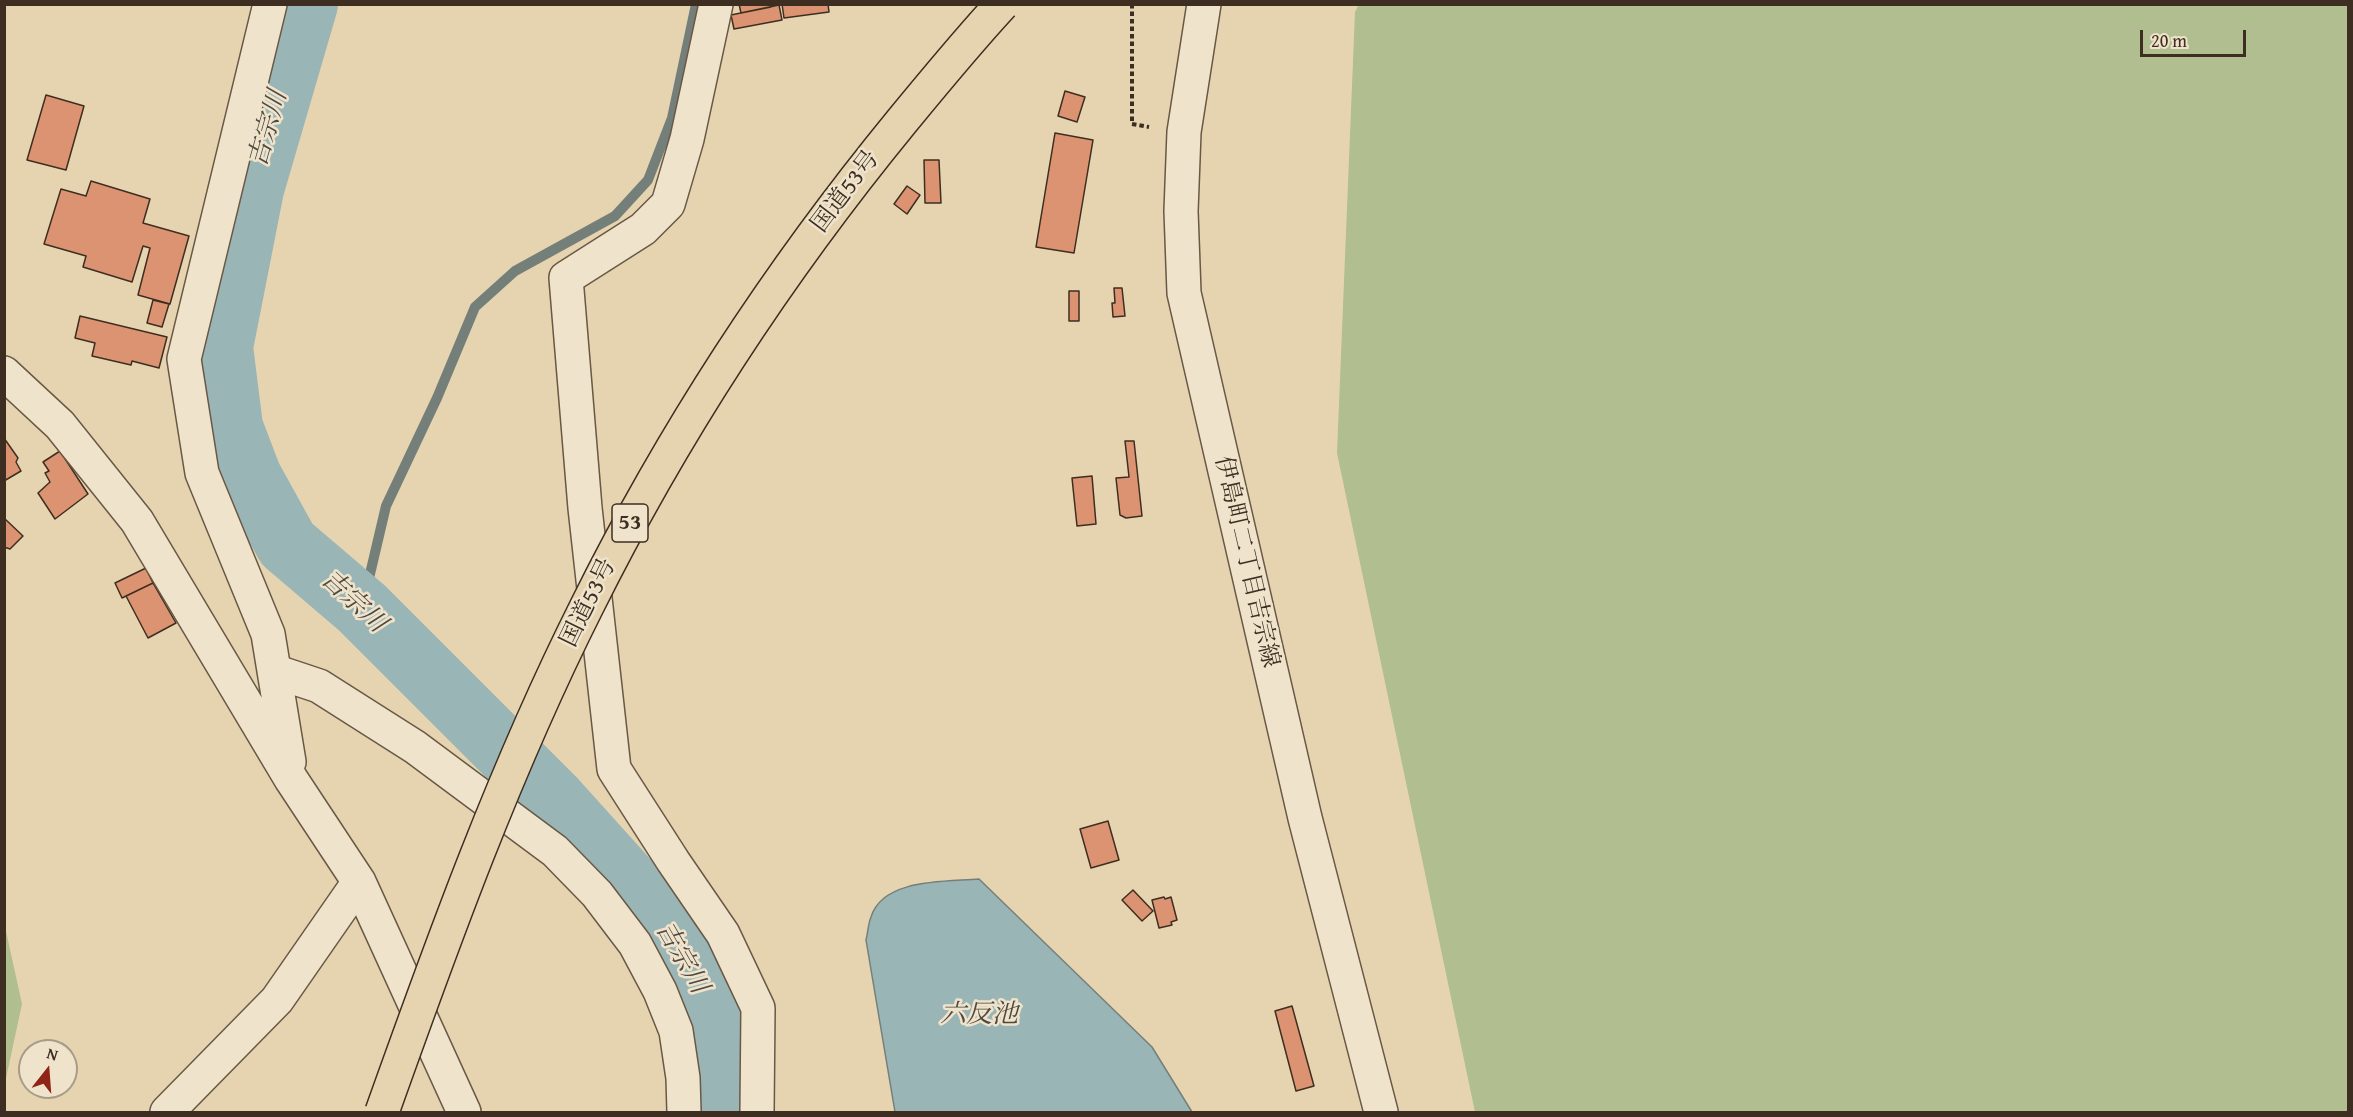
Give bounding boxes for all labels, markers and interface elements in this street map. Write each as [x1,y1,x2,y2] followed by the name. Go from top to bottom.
[2143,18,2250,56] scale bar
[2151,27,2187,54] text: 20 m
[243,87,295,171] water label: 吉宗川
[806,145,886,239] street label: 国道53号
[1208,454,1284,670] street label: 伊島町二丁目吉宗線
[612,504,648,542] road number: 53
[555,554,623,652] street label: 国道53号
[314,564,392,640] water label: 吉宗川
[648,916,714,1000] water label: 吉宗川
[940,999,1018,1031] water label: 六反池
[18,1039,78,1099] north arrow
[44,1041,61,1067] text: N

